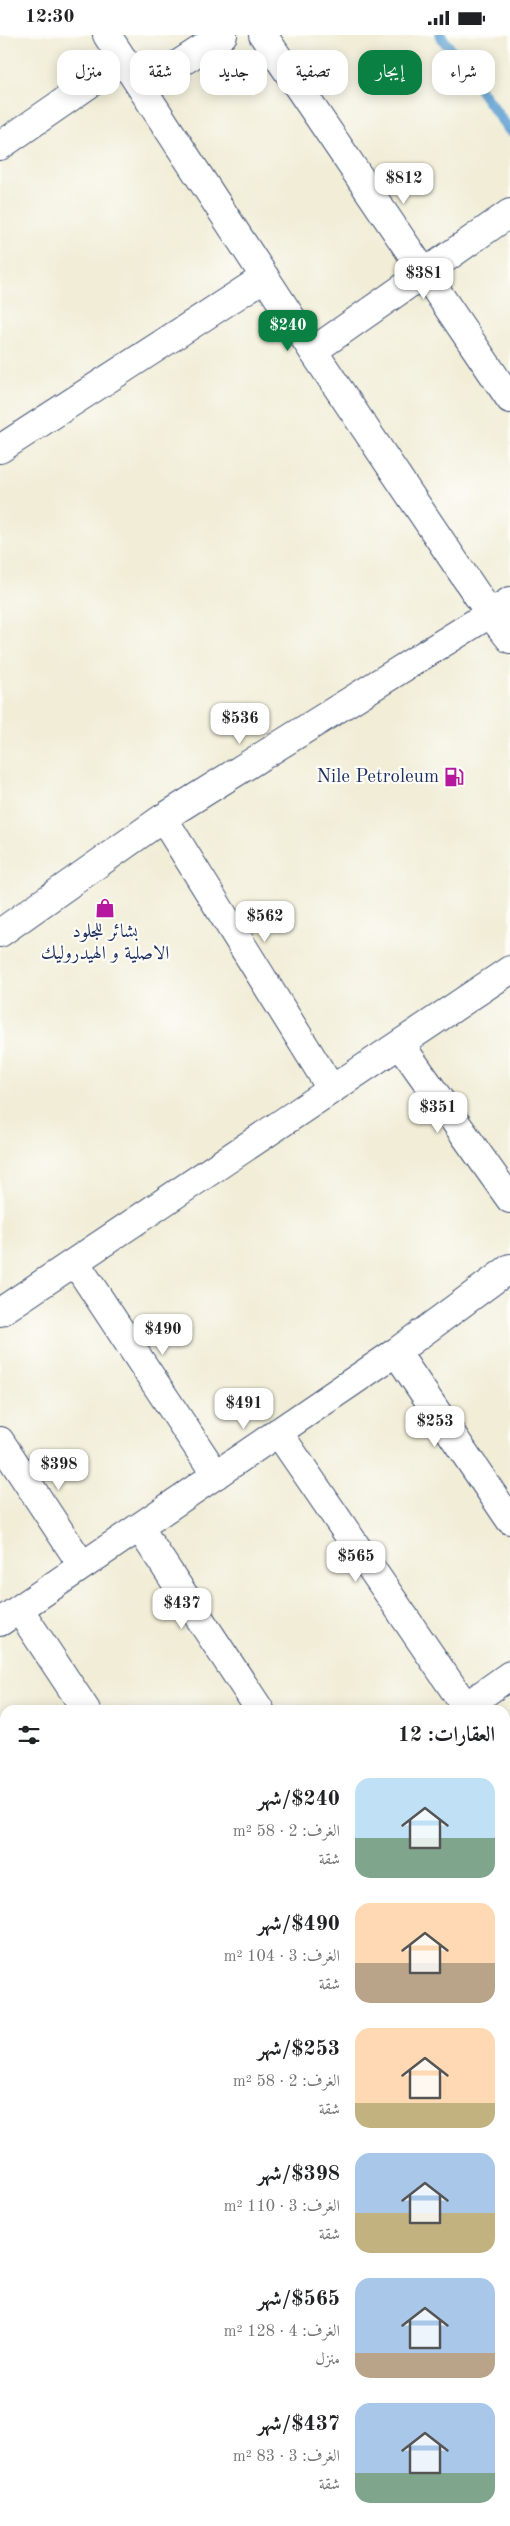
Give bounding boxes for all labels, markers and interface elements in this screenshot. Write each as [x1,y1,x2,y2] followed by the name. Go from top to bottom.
[25,8,74,27] text: 12:30
[57,50,120,95] chip: منزل
[130,50,190,95] chip: شقة
[200,50,267,95] chip: جديد
[277,50,348,95] chip: تصفية
[358,50,422,95] chip: إيجار
[432,50,495,95] chip: شراء
[374,163,434,205] pin: $812
[385,171,423,187] text: $812
[394,257,454,300] pin: $381
[405,266,443,282] text: $381
[258,309,318,352] pin: $240
[269,318,307,334] text: $240
[210,703,270,745] pin: $536
[221,711,259,727] text: $536
[443,766,465,788] fuel station icon: Nile Petroleum
[316,768,439,787] place label: Nile Petroleum
[94,897,116,919] shop icon: بشائر للجلود الاصلية و الهيدروليك
[235,901,295,943] pin: $562
[246,909,284,925] text: $562
[41,922,169,964] place label: بشائر للجلود الاصلية و الهيدروليك
[408,1091,468,1134] pin: $351
[419,1100,457,1116] text: $351
[133,1313,193,1356] pin: $490
[144,1322,182,1338] text: $490
[214,1387,274,1430] pin: $491
[225,1396,263,1412] text: $491
[405,1405,465,1448] pin: $253
[416,1414,454,1430] text: $253
[29,1449,89,1491] pin: $398
[40,1457,78,1473] text: $398
[326,1541,386,1583] pin: $565
[337,1549,375,1565] text: $565
[152,1587,212,1630] pin: $437
[163,1596,201,1612] text: $437
[15,1721,43,1749] icon: filters
[398,1725,495,1746] text: العقارات: 12
[258,1789,340,1810] text: $240/شهر
[395,1798,455,1858] icon: home
[233,1824,340,1840] text: الغرف: 2 · 58 m²
[319,1852,340,1868] text: شقة
[258,1914,340,1935] text: $490/شهر
[395,1923,455,1983] icon: home
[224,1949,340,1965] text: الغرف: 3 · 104 m²
[319,1977,340,1993] text: شقة
[258,2039,340,2060] text: $253/شهر
[395,2048,455,2108] icon: home
[233,2074,340,2090] text: الغرف: 2 · 58 m²
[319,2102,340,2118] text: شقة
[258,2164,340,2185] text: $398/شهر
[395,2173,455,2233] icon: home
[224,2199,340,2215] text: الغرف: 3 · 110 m²
[319,2227,340,2243] text: شقة
[258,2289,340,2310] text: $565/شهر
[395,2298,455,2358] icon: home
[224,2324,340,2340] text: الغرف: 4 · 128 m²
[315,2352,340,2368] text: منزل
[258,2414,340,2435] text: $437/شهر
[395,2423,455,2483] icon: home
[233,2449,340,2465] text: الغرف: 3 · 83 m²
[319,2477,340,2493] text: شقة

